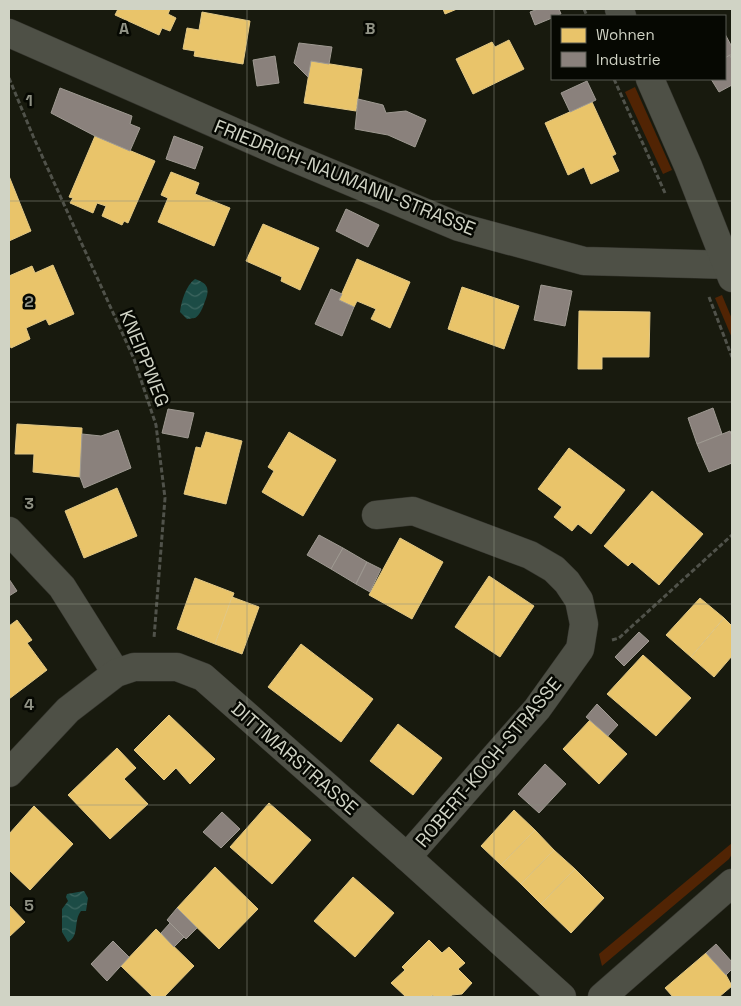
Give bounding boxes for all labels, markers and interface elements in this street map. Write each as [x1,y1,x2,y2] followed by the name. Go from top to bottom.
[551,15,726,80] legend
[119,18,129,39] text: A
[365,18,375,39] text: B
[596,25,655,44] text: Wohnen
[596,50,661,69] text: Industrie
[25,90,33,111] text: 1
[211,114,479,241] street label: FRIEDRICH-NAUMANN-STRASSE
[24,291,34,312] text: 2
[114,306,175,410] street label: KNEIPPWEG
[24,493,34,514] text: 3
[410,672,567,853] street label: ROBERT-KOCH-STRASSE
[24,694,34,715] text: 4
[226,696,363,820] street label: DITTMARSTRASSE
[24,895,34,916] text: 5

